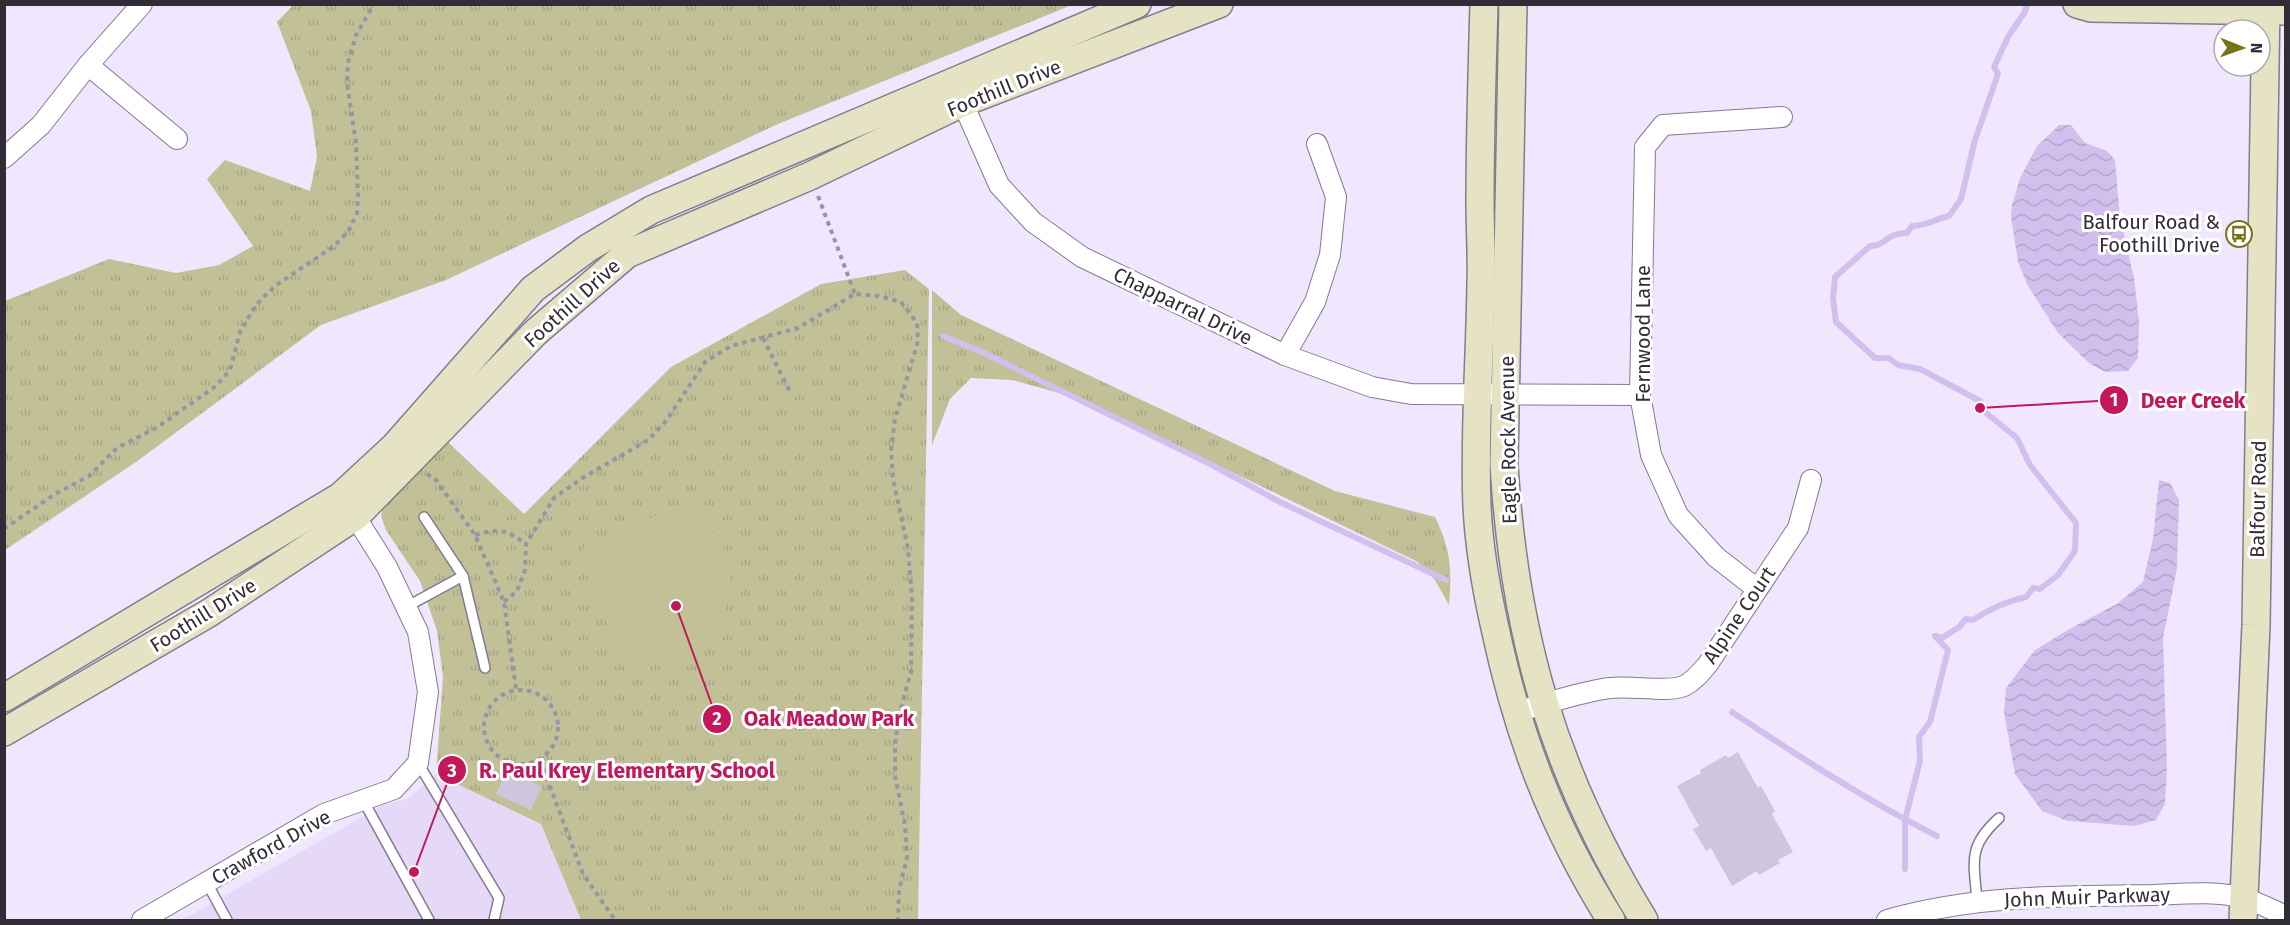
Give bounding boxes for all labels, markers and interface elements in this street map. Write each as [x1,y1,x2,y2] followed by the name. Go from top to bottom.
[2212,18,2272,78] north arrow
[2247,43,2266,54] text: N
[943,54,1065,122] street label: Foothill Drive
[2082,210,2220,257] place label: Balfour Road & Foothill Drive
[2224,219,2254,249] bus stop icon: Balfour Road & Foothill Drive
[519,254,625,352] street label: Foothill Drive
[1110,262,1256,350] street label: Chapparral Drive
[1631,265,1655,403] street label: Fernwood Lane
[1495,356,1521,524] street label: Eagle Rock Avenue
[2099,381,2258,420] callout: Deer Creek
[2141,388,2246,414] text: Deer Creek
[2110,389,2118,411] text: 1
[2245,440,2271,558] street label: Balfour Road
[1698,561,1781,668] street label: Alpine Court
[145,573,261,657] street label: Foothill Drive
[702,699,926,738] callout: Oak Meadow Park
[744,706,915,732] text: Oak Meadow Park
[712,708,722,730] text: 2
[437,751,787,790] callout: R. Paul Krey Elementary School
[479,758,776,784] text: R. Paul Krey Elementary School
[446,760,457,782] text: 3
[207,804,335,890] street label: Crawford Drive
[2003,882,2171,912] street label: John Muir Parkway

